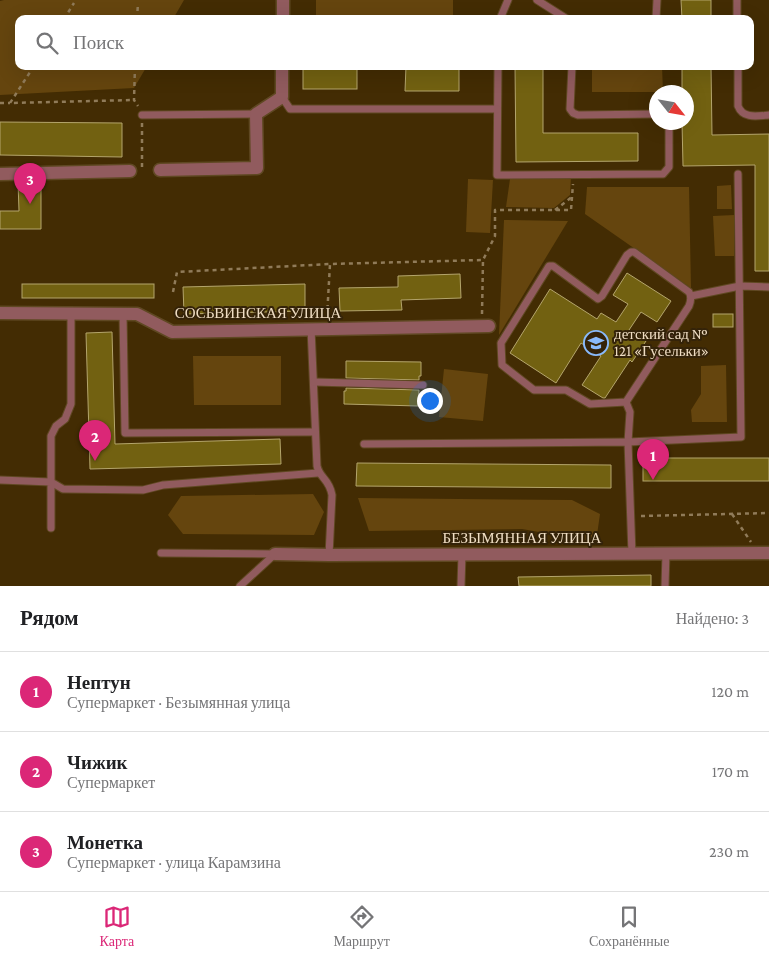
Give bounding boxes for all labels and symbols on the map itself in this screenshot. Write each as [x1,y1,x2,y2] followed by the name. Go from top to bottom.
[649,85,694,130] north arrow
[14,163,46,204] pin: 3
[175,305,341,321] street label: СОСЬВИНСКАЯ УЛИЦА
[614,326,709,359] place label: детский сад № 121 «Гусельки»
[583,330,609,356] school or university icon: детский сад № 121 «Гусельки»
[417,388,443,414] your location
[79,420,111,461] pin: 2
[637,439,669,480] pin: 1
[443,530,602,546] street label: БЕЗЫМЯННАЯ УЛИЦА

